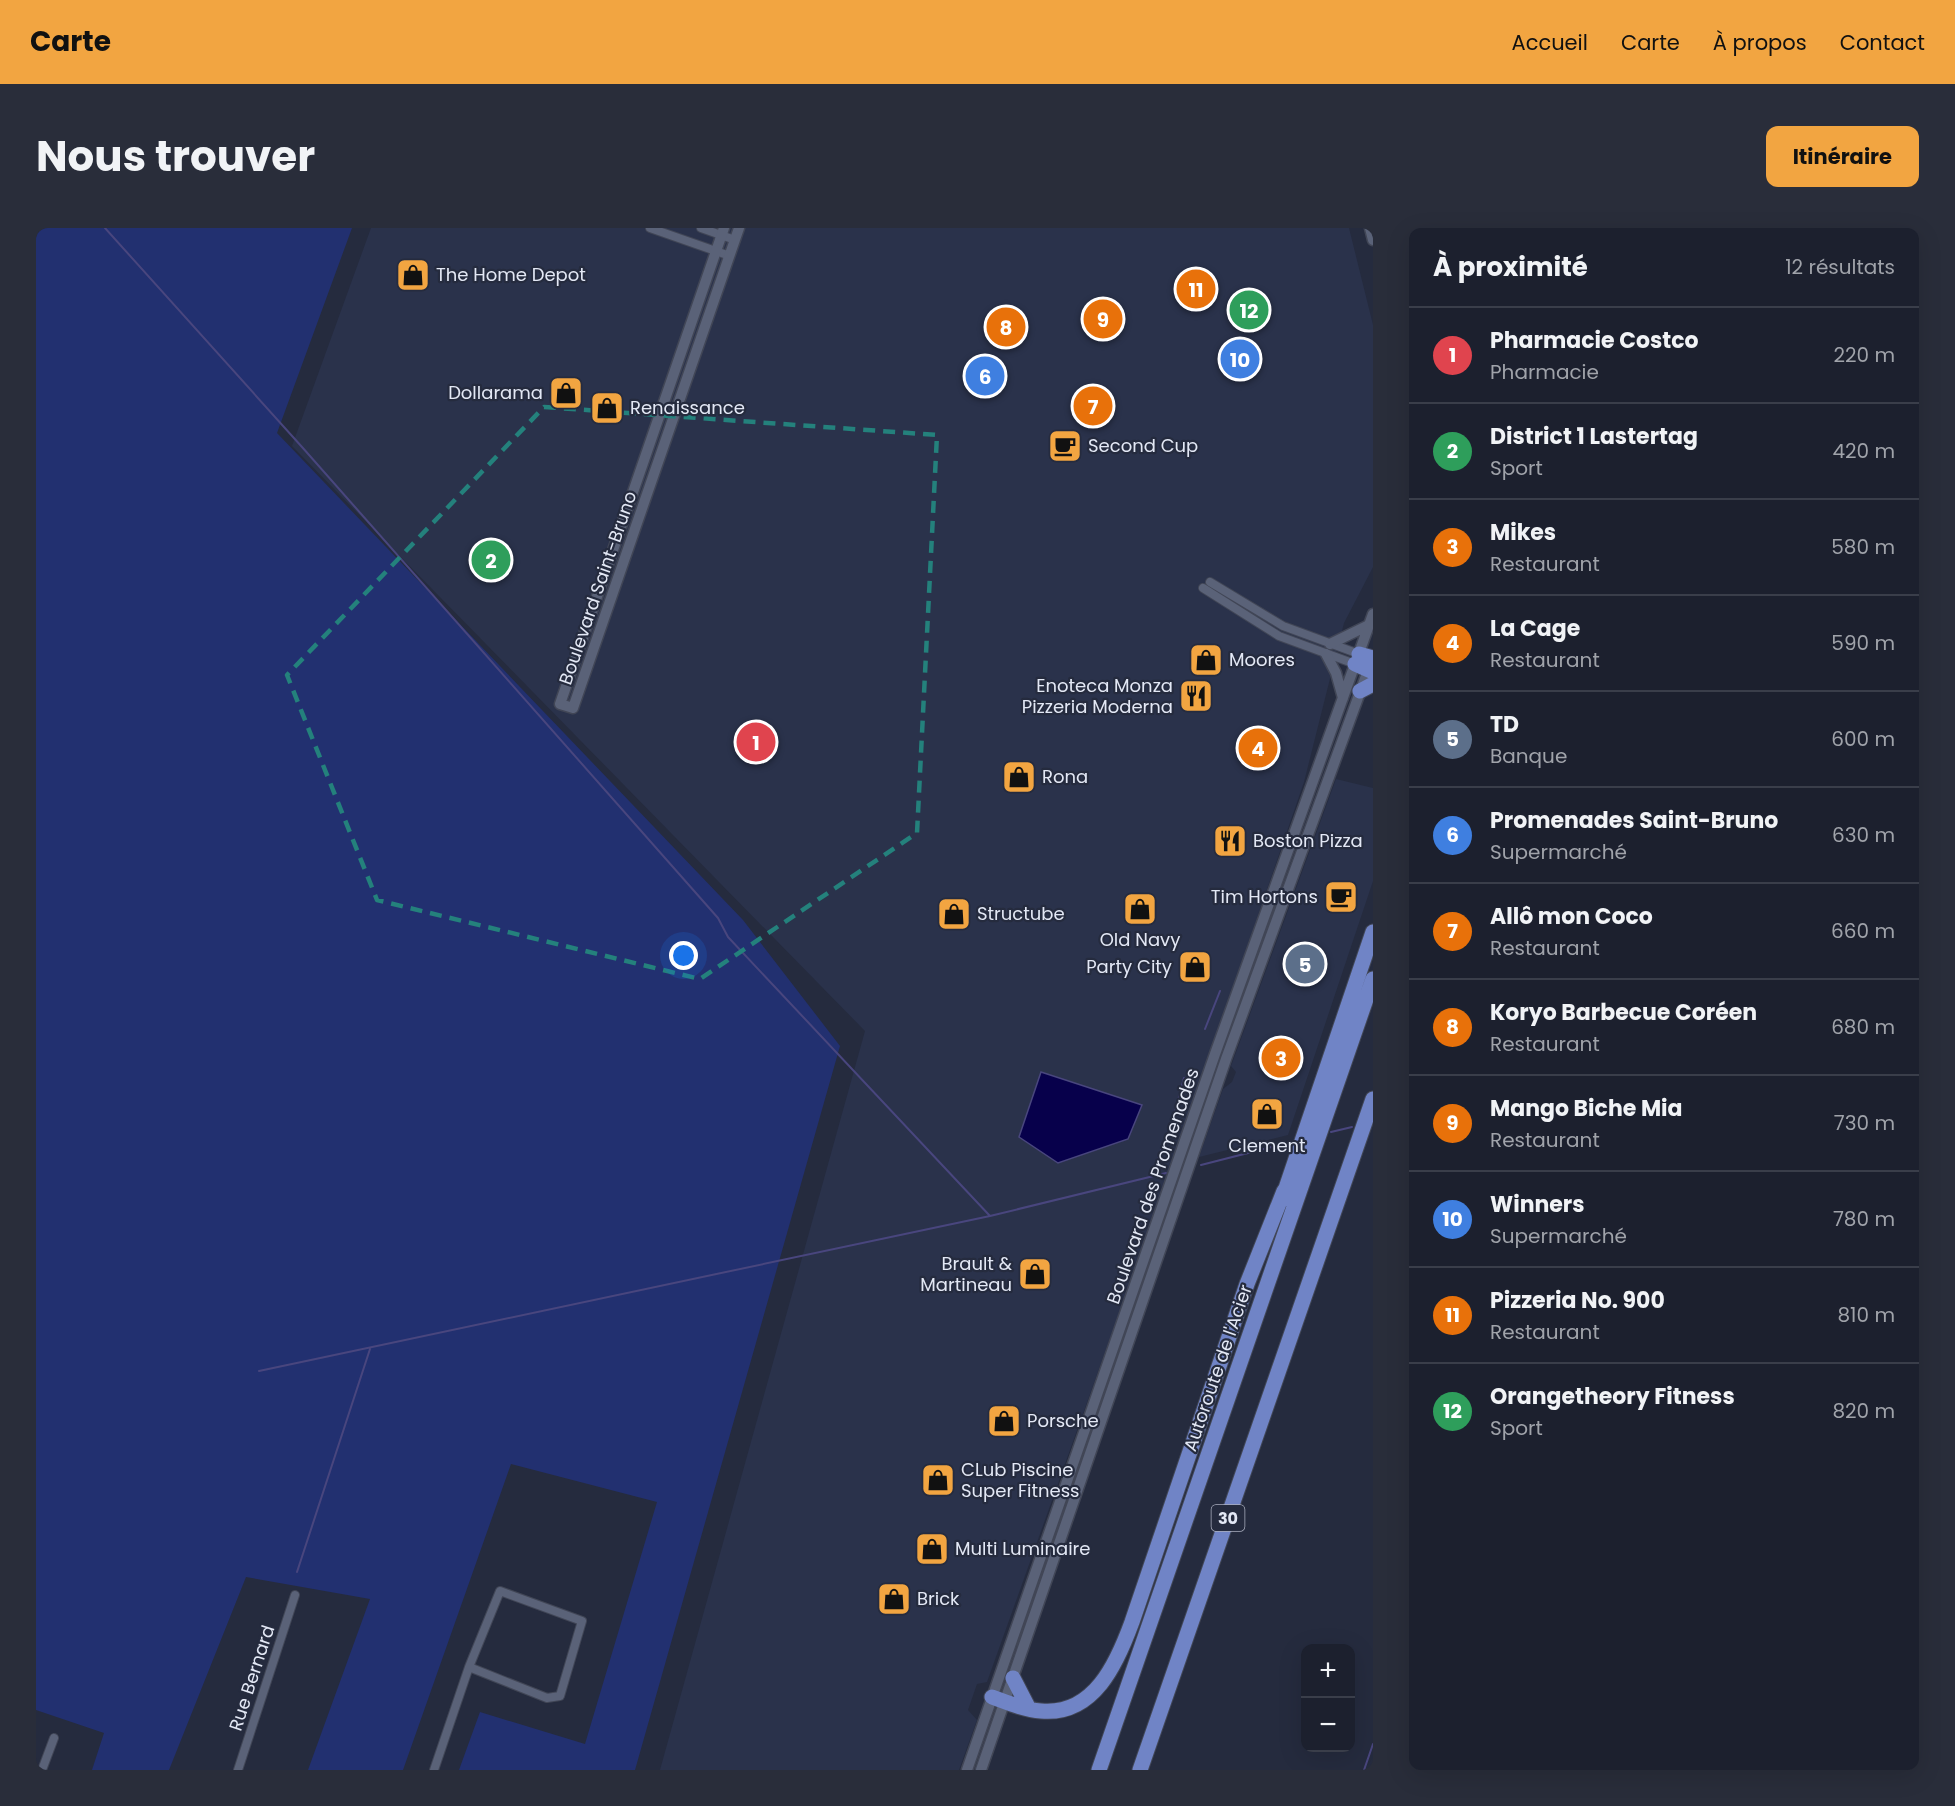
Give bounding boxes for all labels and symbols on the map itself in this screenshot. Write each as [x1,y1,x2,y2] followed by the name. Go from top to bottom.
[395,257,431,293] shop icon: The Home Depot
[436,262,586,287] place label: The Home Depot
[1176,266,1216,312] pin: 11
[1230,288,1268,332] pin: 12
[1084,296,1122,341] pin: 9
[986,304,1026,350] pin: 8
[1220,336,1260,382] pin: 10
[966,354,1004,398] pin: 6
[548,375,584,411] shop icon: Dollarama
[448,380,543,405] place label: Dollarama
[1074,384,1112,429] pin: 7
[589,390,625,426] shop icon: Renaissance
[630,395,745,420] place label: Renaissance
[1047,428,1083,464] cafe icon: Second Cup
[1088,433,1198,458] place label: Second Cup
[553,488,642,688] street label: Boulevard Saint-Bruno
[472,538,510,582] pin: 2
[1188,642,1224,678] shop icon: Moores
[1229,647,1295,672] place label: Moores
[1022,673,1173,719] place label: Enoteca Monza Pizzeria Moderna
[1178,678,1214,714] restaurant icon: Enoteca Monza Pizzeria Moderna
[736,720,776,764] pin: 1
[1238,726,1278,770] pin: 4
[1001,759,1037,795] shop icon: Rona
[1042,764,1088,789] place label: Rona
[1212,823,1248,859] restaurant icon: Boston Pizza
[1253,828,1363,853] place label: Boston Pizza
[1323,879,1359,915] cafe icon: Tim Hortons
[1211,884,1318,909] place label: Tim Hortons
[1122,891,1158,927] shop icon: Old Navy
[936,896,972,932] shop icon: Structube
[977,901,1065,926] place label: Structube
[1100,927,1180,952] place label: Old Navy
[669,941,698,970] your location
[1286,942,1324,986] pin: 5
[1177,949,1213,985] shop icon: Party City
[1086,954,1172,979] place label: Party City
[1262,1036,1300,1080] pin: 3
[1100,1065,1205,1307] street label: Boulevard des Promenades
[1249,1096,1285,1132] shop icon: Clement
[1228,1133,1306,1158] place label: Clement
[920,1251,1013,1297] place label: Brault & Martineau
[1017,1256,1053,1292] shop icon: Brault & Martineau
[1177,1281,1258,1455] street label: Autoroute de l'Acier
[986,1403,1022,1439] shop icon: Porsche
[1027,1408,1099,1433] place label: Porsche
[961,1457,1079,1503] place label: CLub Piscine Super Fitness
[920,1462,956,1498] shop icon: CLub Piscine Super Fitness
[1212,1505,1244,1531] road number: 30
[914,1531,950,1567] shop icon: Multi Luminaire
[955,1536,1091,1561] place label: Multi Luminaire
[876,1581,912,1617] shop icon: Brick
[917,1586,960,1611] place label: Brick
[223,1622,280,1734] street label: Rue Bernard

